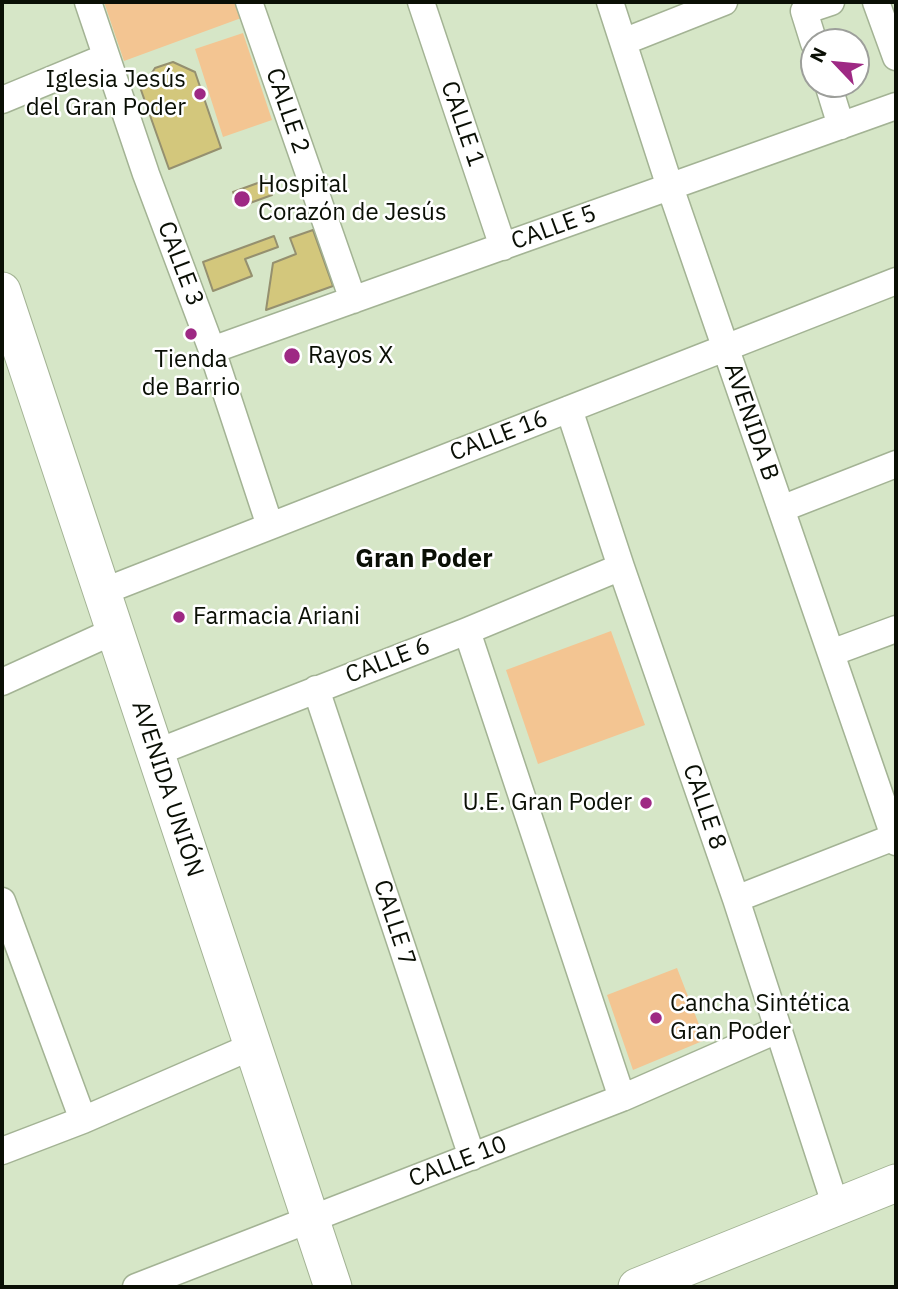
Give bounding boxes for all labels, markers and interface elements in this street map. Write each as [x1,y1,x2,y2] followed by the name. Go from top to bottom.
[800,28,870,98] north arrow
[804,43,832,66] text: N
[259,65,315,157] street label: CALLE 2
[26,66,186,122] place label: Iglesia Jesús del Gran Poder
[434,78,490,170] street label: CALLE 1
[192,86,208,102] marker: Iglesia Jesús del Gran Poder
[258,171,447,227] place label: Hospital Corazón de Jesús
[232,189,252,209] marker: Hospital Corazón de Jesús
[508,199,600,257] street label: CALLE 5
[151,218,209,310] street label: CALLE 3
[183,326,199,342] marker: Tienda de Barrio
[308,342,393,370] place label: Rayos X
[142,346,240,402] place label: Tienda de Barrio
[282,346,302,366] marker: Rayos X
[718,360,784,484] street label: AVENIDA B
[446,404,552,468] street label: CALLE 16
[355,543,493,575] district label: Gran Poder
[193,603,360,631] place label: Farmacia Ariani
[171,609,187,625] marker: Farmacia Ariani
[342,632,434,690] street label: CALLE 6
[125,697,209,881] street label: AVENIDA UNIÓN
[676,761,732,853] street label: CALLE 8
[463,789,632,817] place label: U.E. Gran Poder
[638,795,654,811] marker: U.E. Gran Poder
[367,877,421,969] street label: CALLE 7
[670,990,850,1046] place label: Cancha Sintética Gran Poder
[648,1010,664,1026] marker: Cancha Sintética Gran Poder
[405,1130,511,1194] street label: CALLE 10

